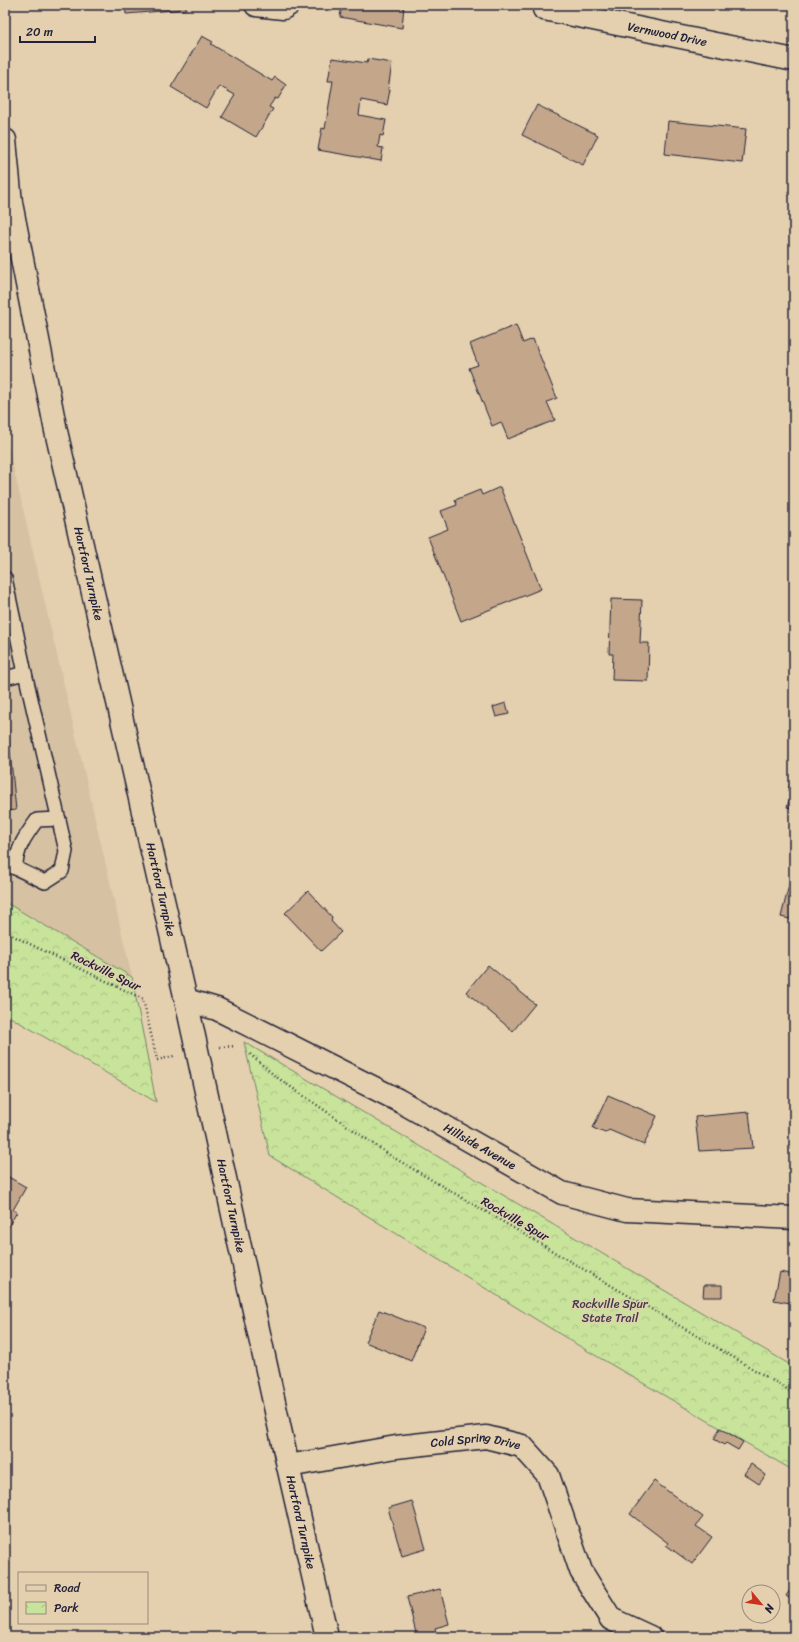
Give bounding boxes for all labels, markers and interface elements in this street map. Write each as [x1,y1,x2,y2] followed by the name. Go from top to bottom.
[626,15,709,53] street label: Vernwood Drive
[20,18,95,44] scale bar
[26,21,53,43] text: 20 m
[67,524,110,623] street label: Hartford Turnpike
[139,840,182,939] street label: Hartford Turnpike
[67,945,146,998] street label: Rockville Spur
[439,1117,521,1176] street label: Hillside Avenue
[210,1157,252,1255] street label: Hartford Turnpike
[477,1191,554,1248] street label: Rockville Spur
[572,1293,649,1329] park label: Rockville Spur State Trail
[429,1426,523,1456] street label: Cold Spring Drive
[279,1473,322,1571] street label: Hartford Turnpike
[18,1572,148,1624] legend
[54,1577,81,1599] text: Road
[741,1584,781,1624] north arrow
[54,1597,79,1619] text: Park
[759,1600,780,1617] text: N

